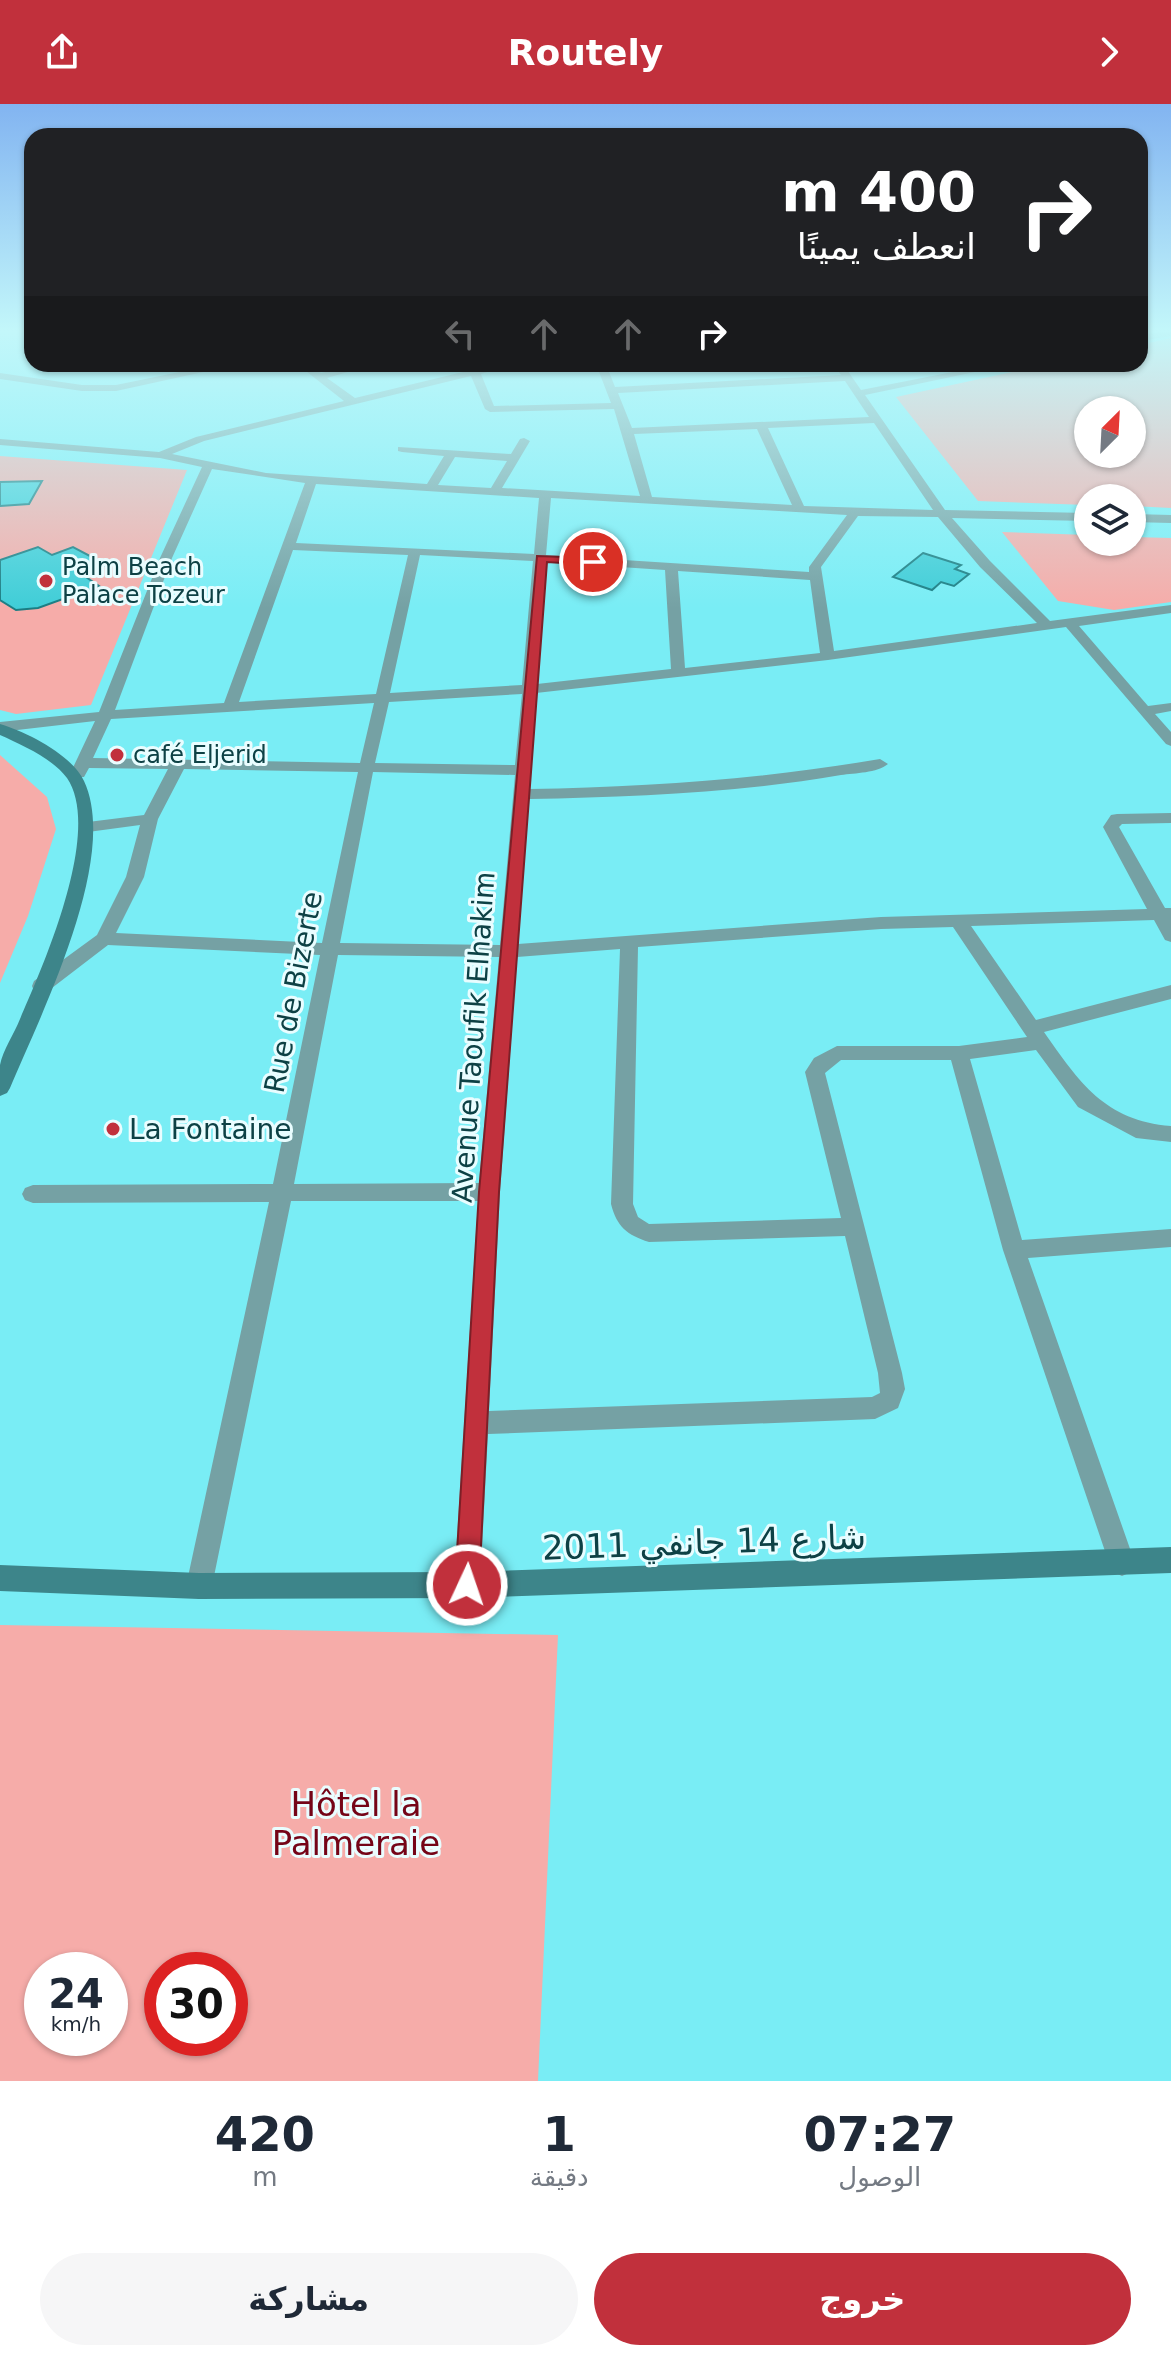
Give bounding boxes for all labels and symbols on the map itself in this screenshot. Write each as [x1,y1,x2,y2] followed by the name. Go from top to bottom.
[1074,396,1146,468] north arrow
[559,528,627,596] pin
[62,553,225,609] place label: Palm Beach Palace Tozeur
[37,572,55,590] marker: Palm Beach Palace Tozeur
[133,741,267,769] place label: café Eljerid
[108,746,126,764] marker: café Eljerid
[445,870,502,1204] street label: Avenue Taoufik Elhakim
[258,889,329,1096] street label: Rue de Bizerte
[129,1113,292,1146] place label: La Fontaine
[104,1120,122,1138] marker: La Fontaine
[541,1516,867,1569] street label: شارع 14 جانفي 2011
[425,1543,509,1627] position arrow
[272,1784,440,1863] park label: Hôtel la Palmeraie
[144,1952,248,2056] speed limit sign: 30

